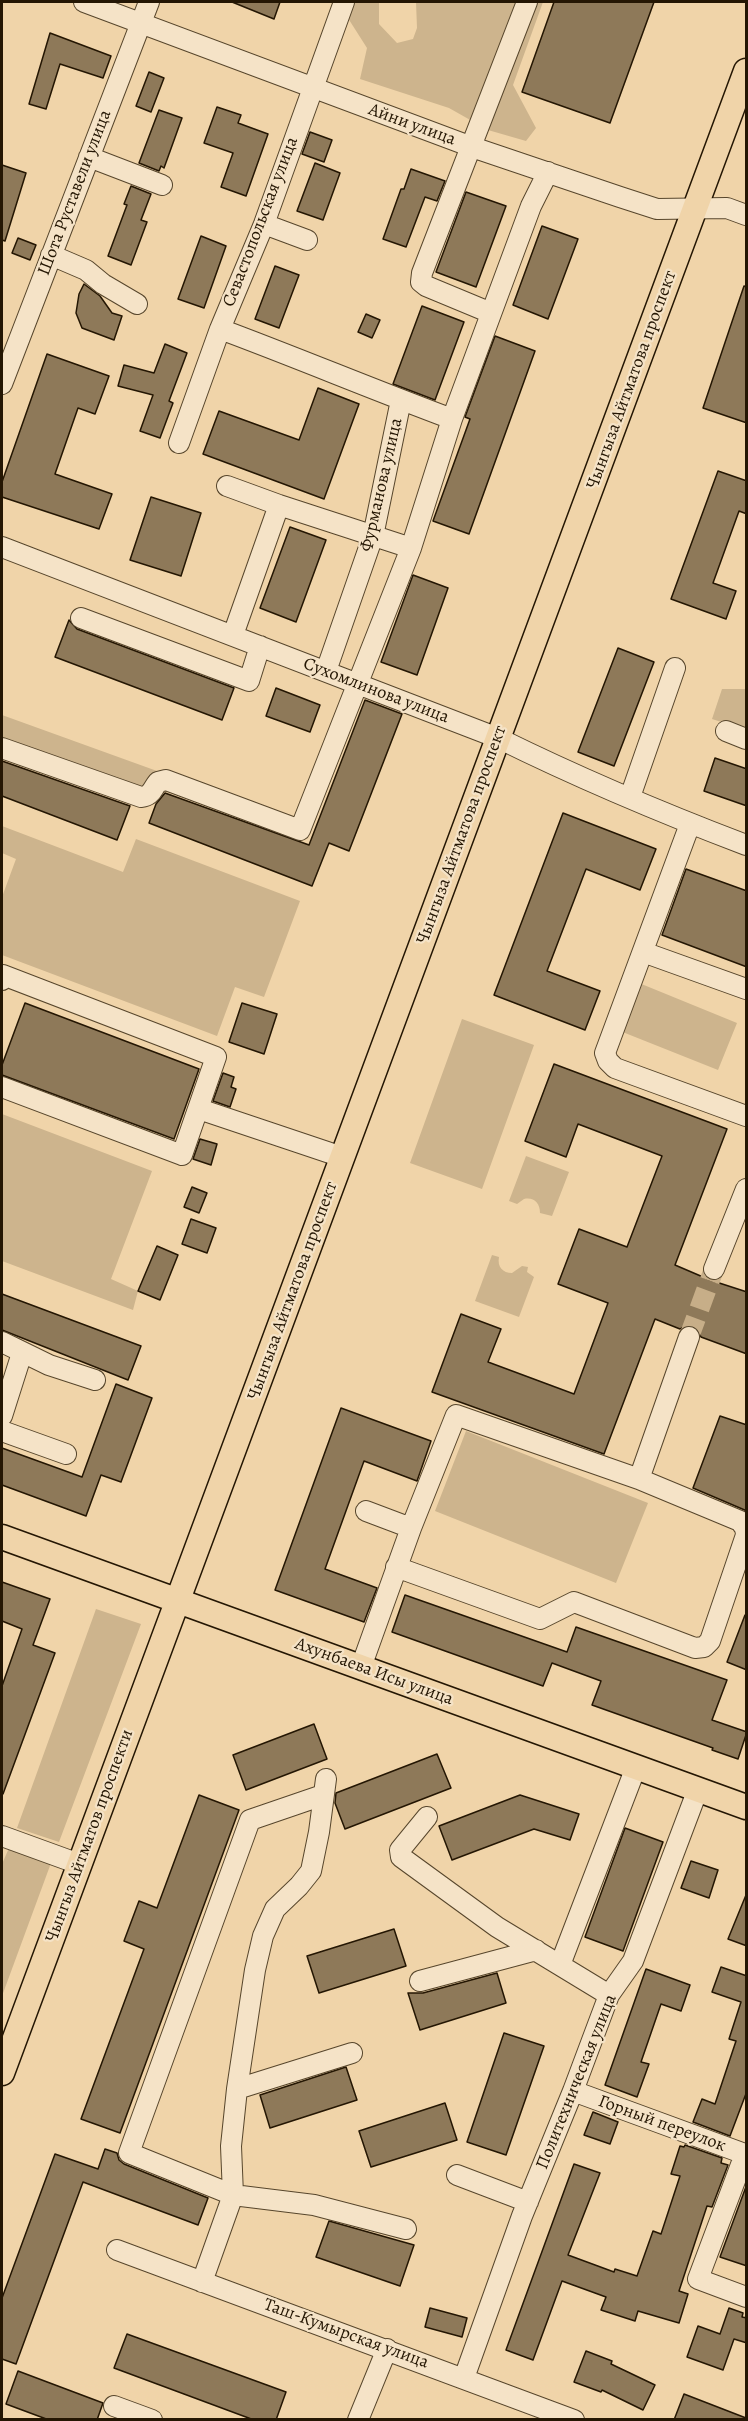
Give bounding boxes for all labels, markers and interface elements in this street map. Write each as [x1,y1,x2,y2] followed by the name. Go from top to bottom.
[365,99,459,151] street label: Айни улица
[33,107,117,279] street label: Шота Руставели улица
[219,134,303,310] street label: Севастопольская улица
[582,268,682,492] street label: Чынгыза Айтматова проспект
[356,416,408,554] street label: Фурманова улица
[300,653,452,729] street label: Сухомлинова улица
[412,723,512,947] street label: Чынгыза Айтматова проспект
[243,1179,343,1403] street label: Чынгыза Айтматова проспект
[292,1633,456,1711] street label: Ахунбаева Исы улица
[41,1727,139,1945] street label: Чынгыз Айтматов проспекти
[532,1991,622,2173] street label: Политехническая улица
[595,2091,729,2157] street label: Горный переулок
[260,2294,432,2374] street label: Таш-Кумырская улица

